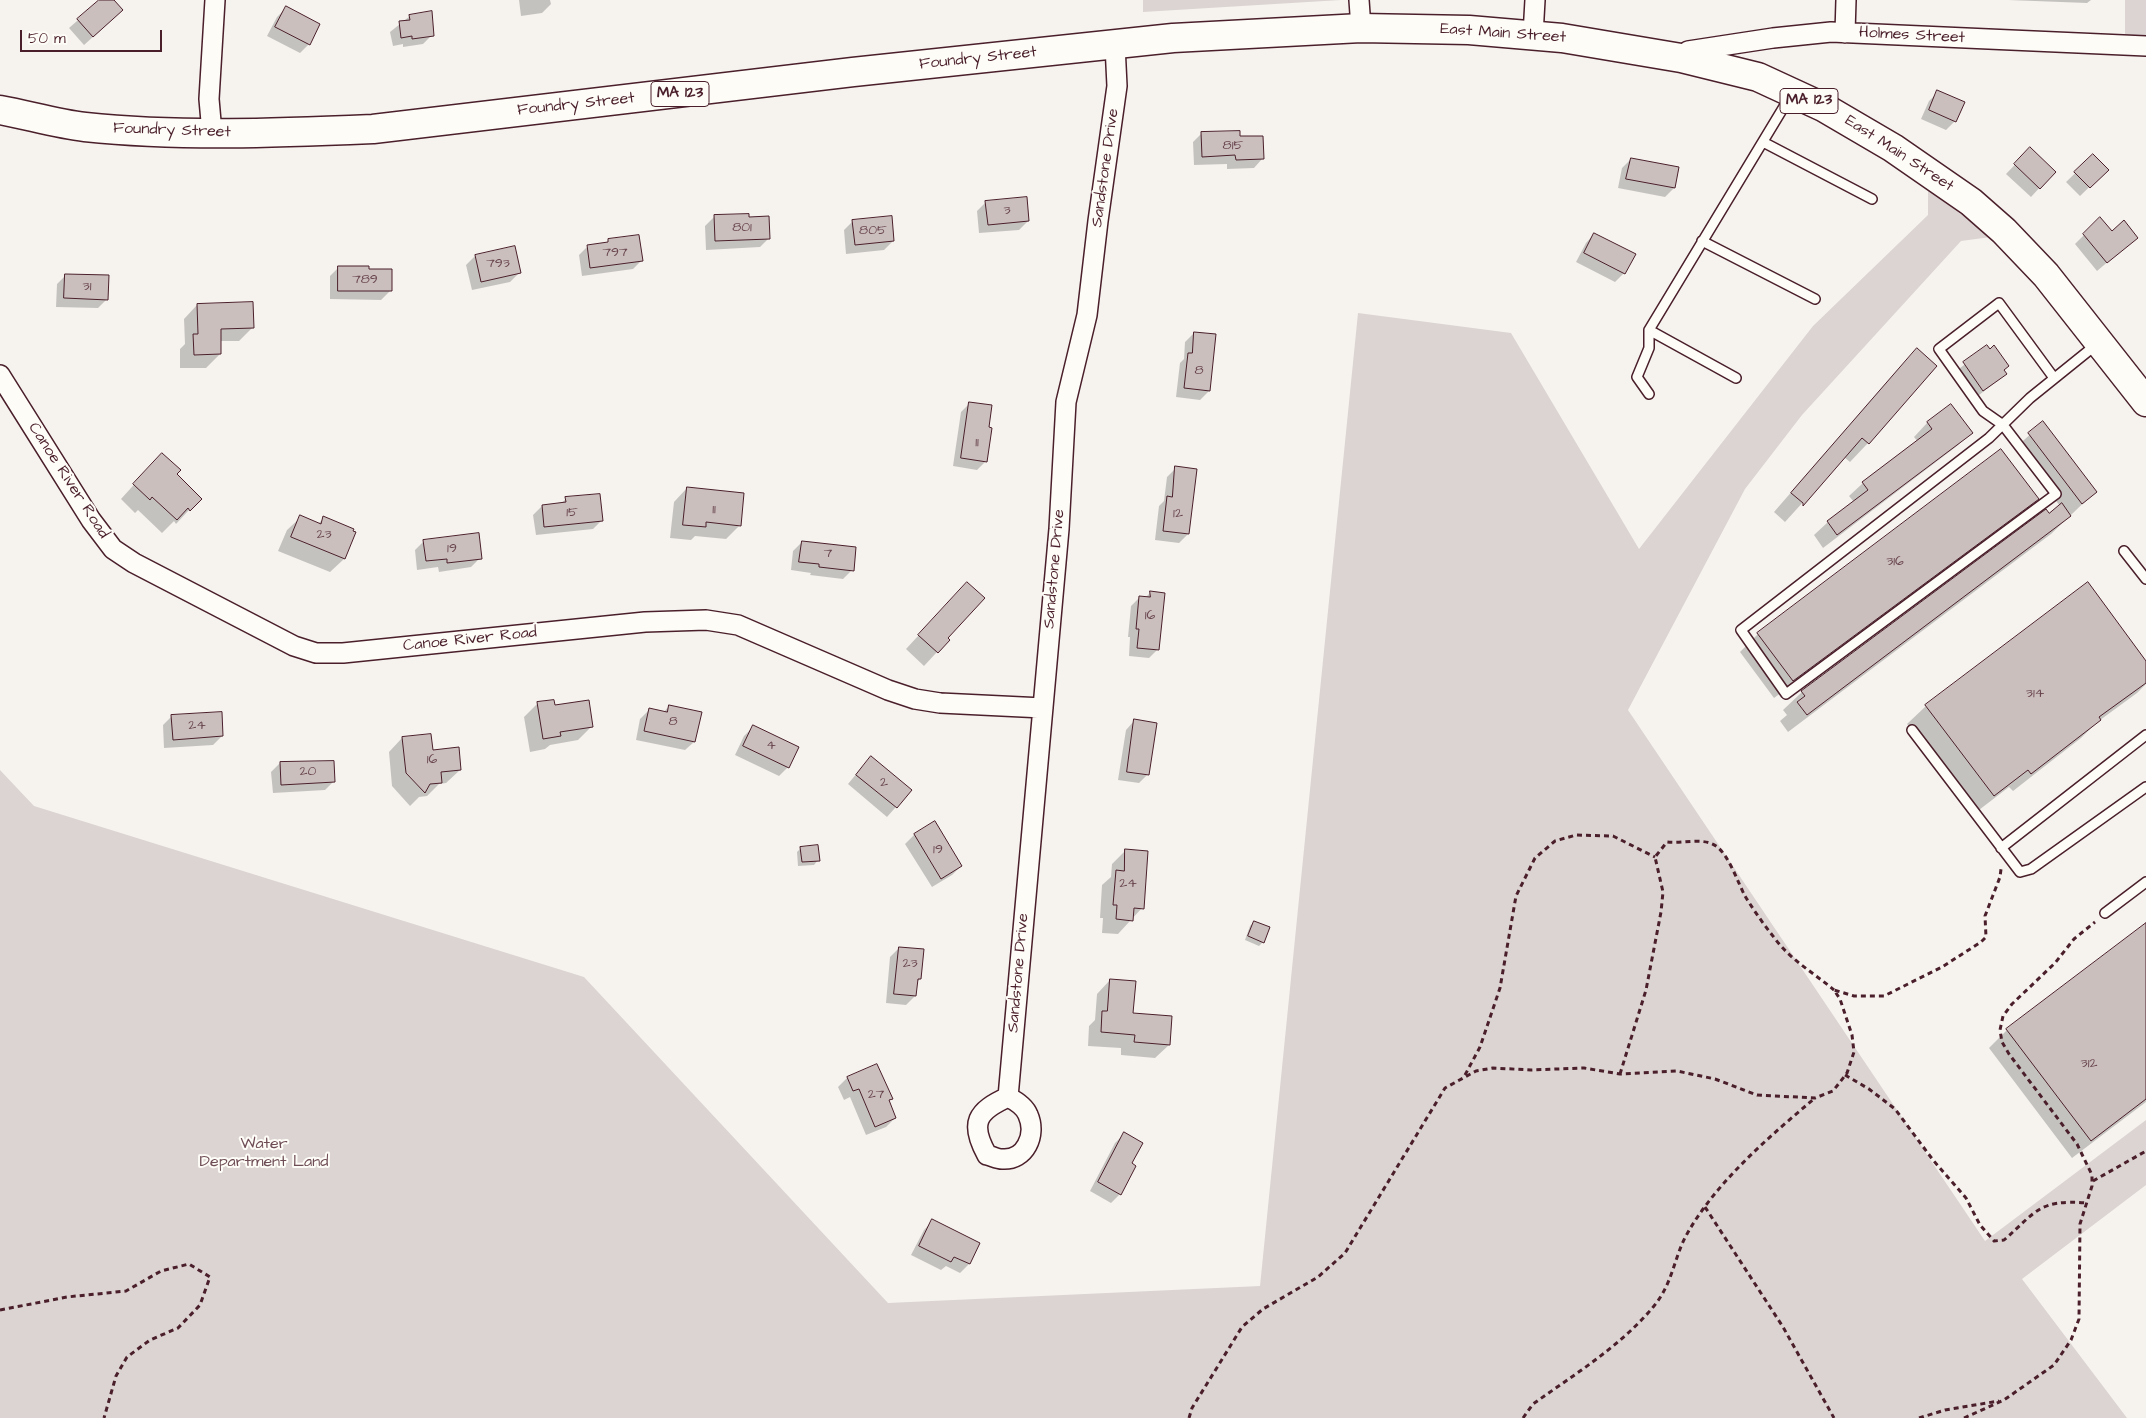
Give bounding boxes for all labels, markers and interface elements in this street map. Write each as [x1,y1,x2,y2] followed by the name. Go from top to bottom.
[22,20,165,52] scale bar
[1439,20,1567,48] street label: East Main Street
[1859,24,1965,48] street label: Holmes Street
[28,28,66,49] text: 50 m
[918,43,1038,75] street label: Foundry Street
[651,82,709,106] road number: MA 123
[1780,88,1838,114] road number: MA 123
[516,89,636,121] street label: Foundry Street
[1088,107,1124,229] street label: Sandstone Drive
[1841,112,1957,196] street label: East Main Street
[113,119,231,143] street label: Foundry Street
[1223,138,1243,154] house number: 815
[1003,203,1011,219] house number: 3
[732,220,752,236] house number: 801
[859,223,887,239] house number: 805
[602,245,628,261] house number: 797
[486,256,510,272] house number: 793
[352,272,378,288] house number: 789
[83,279,91,295] house number: 31
[1194,363,1204,379] house number: 8
[23,419,113,543] street label: Canoe River Road
[975,435,979,451] house number: 11
[712,502,716,518] house number: 11
[566,505,578,521] house number: 15
[1173,506,1183,522] house number: 12
[1040,509,1070,629] street label: Sandstone Drive
[316,527,332,543] house number: 23
[447,541,457,557] house number: 19
[824,546,832,562] house number: 7
[1886,554,1904,570] house number: 316
[1145,608,1155,624] house number: 16
[402,623,538,657] street label: Canoe River Road
[2026,686,2044,702] house number: 314
[668,714,678,730] house number: 8
[188,718,206,734] house number: 24
[766,738,776,754] house number: 4
[427,752,437,768] house number: 16
[300,764,316,780] house number: 20
[880,775,888,791] house number: 2
[933,842,943,858] house number: 19
[1119,876,1137,892] house number: 24
[1004,913,1034,1033] street label: Sandstone Drive
[902,956,918,972] house number: 23
[2081,1056,2097,1072] house number: 312
[868,1087,884,1103] house number: 27
[200,1135,328,1173] park label: Water Department Land

